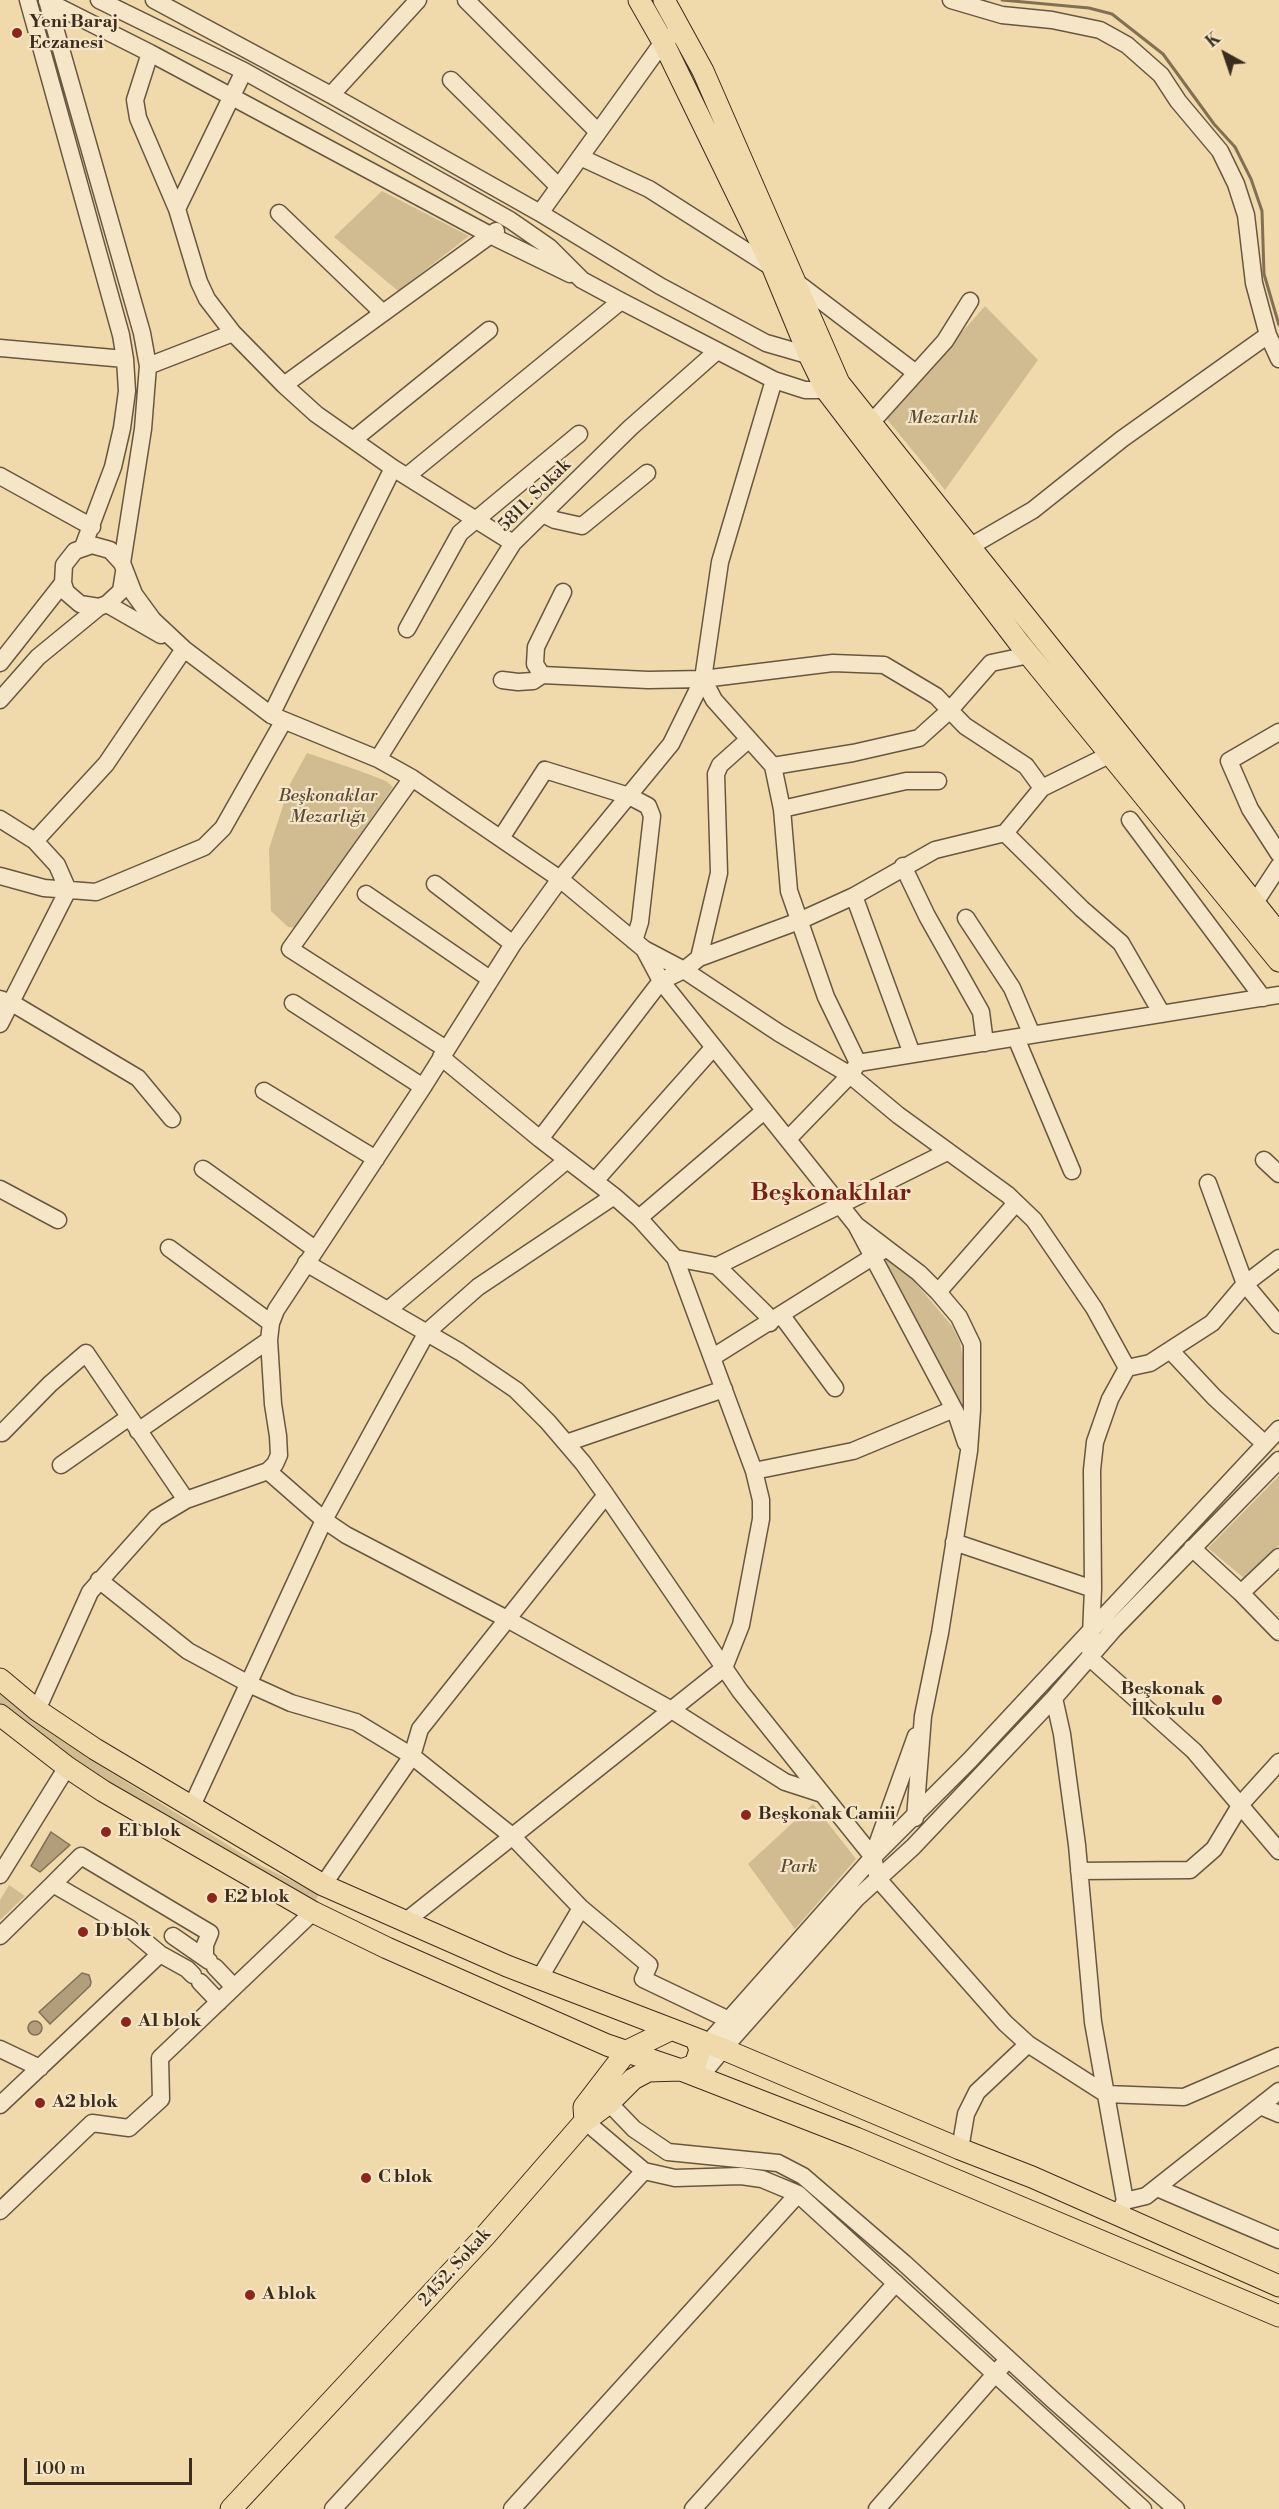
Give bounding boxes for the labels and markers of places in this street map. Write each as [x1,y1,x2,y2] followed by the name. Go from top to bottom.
[29,12,118,54] place label: Yeni Baraj Eczanesi
[10,26,24,40] marker: Yeni Baraj Eczanesi
[1121,1679,1205,1722] place label: Beşkonak İlkokulu
[1210,1693,1224,1707] marker: Beşkonak İlkokulu
[758,1804,896,1826] place label: Beşkonak Camii
[739,1808,753,1822] marker: Beşkonak Camii
[118,1821,181,1843] place label: E1 blok
[99,1825,113,1839] marker: E1 blok
[224,1887,290,1909] place label: E2 blok
[205,1891,219,1905] marker: E2 blok
[95,1921,151,1943] place label: D blok
[76,1925,90,1939] marker: D blok
[138,2011,201,2033] place label: A1 blok
[119,2015,133,2029] marker: A1 blok
[52,2092,118,2114] place label: A2 blok
[33,2096,47,2110] marker: A2 blok
[378,2167,433,2189] place label: C blok
[359,2171,373,2185] marker: C blok
[262,2284,317,2306] place label: A blok
[243,2288,257,2302] marker: A blok

